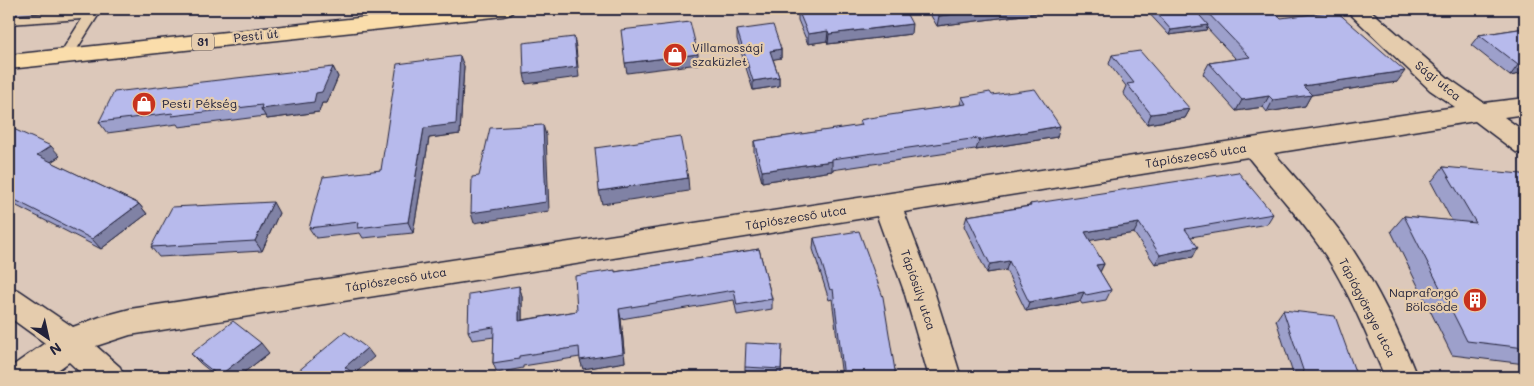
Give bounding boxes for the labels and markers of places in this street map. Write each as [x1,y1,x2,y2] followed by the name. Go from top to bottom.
[692,39,763,69] place label: Villamossági szaküzlet
[662,42,688,68] shop icon: Villamossági szaküzlet
[131,91,157,117] shop icon: Pesti Pékség
[162,95,237,111] place label: Pesti Pékség
[1389,284,1458,314] place label: Napraforgó Bölcsőde
[1462,287,1488,313] building icon: Napraforgó Bölcsőde

